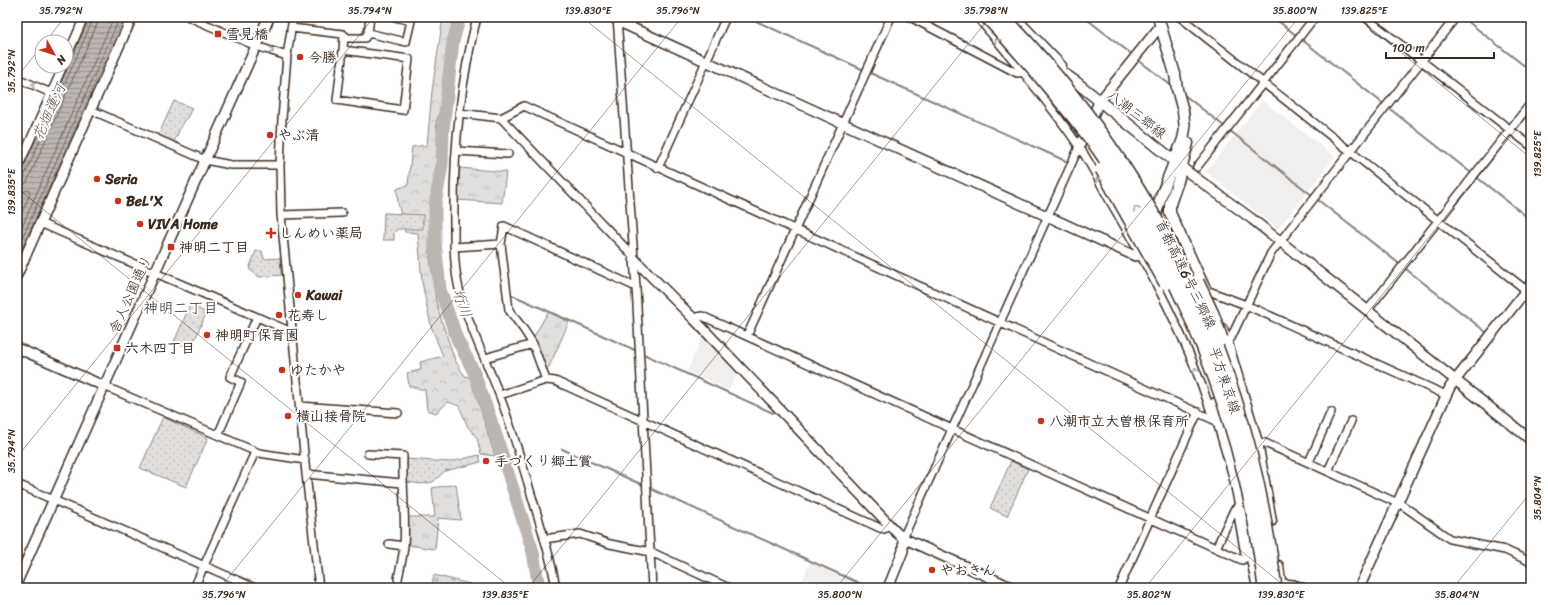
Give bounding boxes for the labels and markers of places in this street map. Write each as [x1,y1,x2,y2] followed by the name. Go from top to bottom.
[226,22,268,47] place label: 雪見橋
[213,29,223,39] marker: 雪見橋
[308,45,336,70] place label: 今勝
[295,52,305,62] marker: 今勝
[278,123,319,148] place label: やぶ清
[265,130,275,140] marker: やぶ清
[104,167,139,192] place label: Seria
[92,174,102,184] marker: Seria
[126,189,164,214] place label: BeL'X
[113,196,123,206] marker: BeL'X
[148,212,219,237] place label: VIVA Home
[135,219,145,229] marker: VIVA Home
[279,221,363,246] place label: しんめい薬局
[266,228,276,238] marker: しんめい薬局
[179,235,249,260] place label: 神明二丁目
[166,242,176,252] marker: 神明二丁目
[305,283,343,308] place label: Kawai
[293,290,303,300] marker: Kawai
[287,303,329,328] place label: 花寿し
[274,310,284,320] marker: 花寿し
[215,323,299,348] place label: 神明町保育園
[202,330,212,340] marker: 神明町保育園
[125,336,195,361] place label: 六木四丁目
[112,343,122,353] marker: 六木四丁目
[290,358,346,383] place label: ゆたかや
[277,365,287,375] marker: ゆたかや
[296,404,366,429] place label: 横山接骨院
[1049,409,1189,434] place label: 八潮市立大曽根保育所
[283,411,293,421] marker: 横山接骨院
[1036,416,1046,426] marker: 八潮市立大曽根保育所
[494,449,592,474] place label: 手づくり郷土賞
[481,456,491,466] marker: 手づくり郷土賞
[940,558,996,583] place label: やおきん
[927,565,937,575] marker: やおきん

